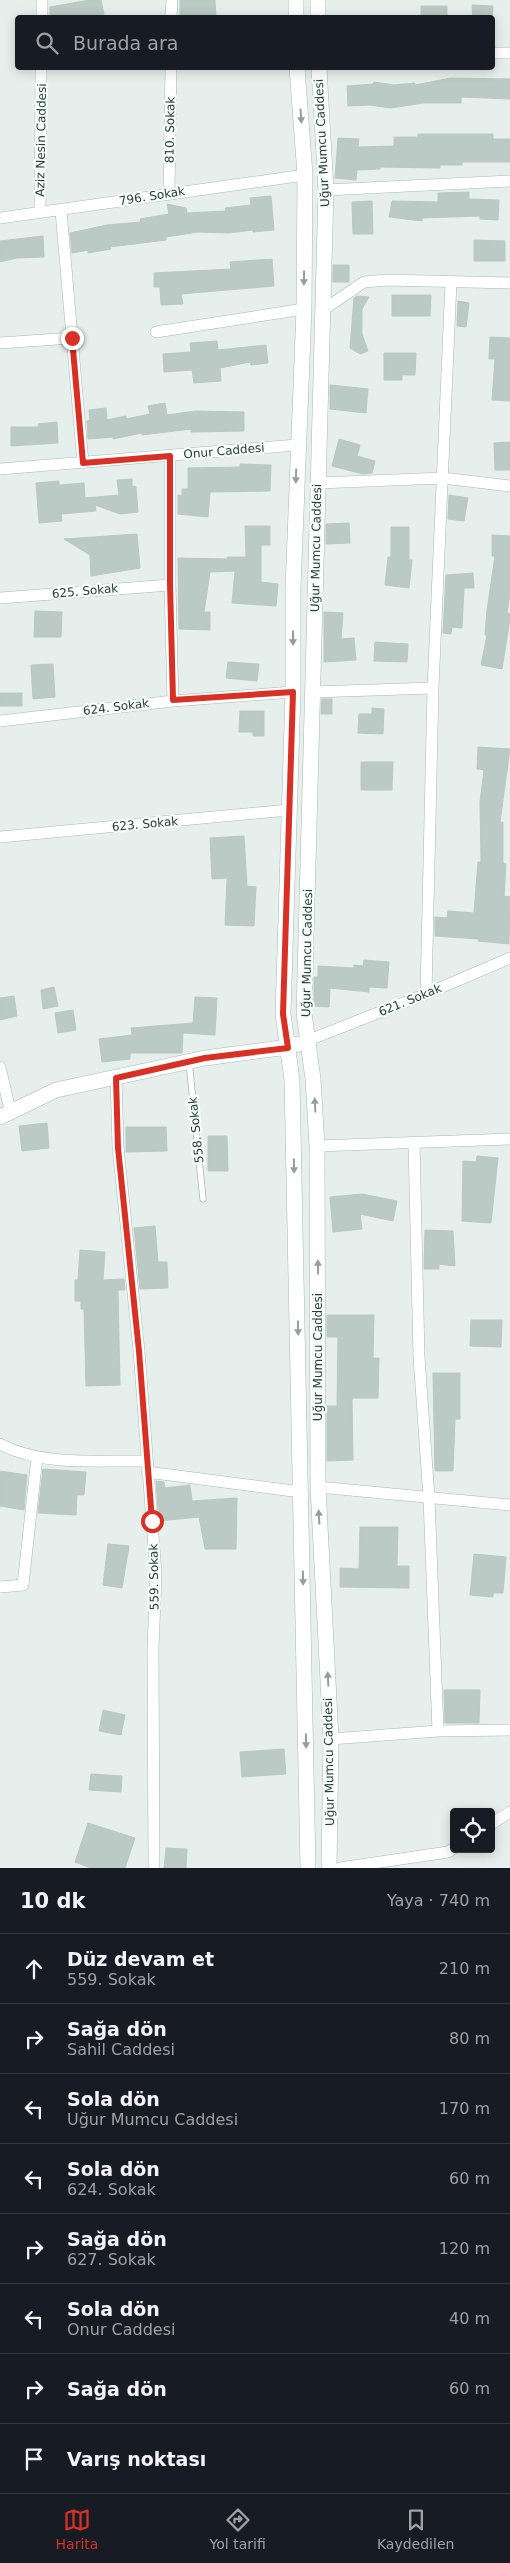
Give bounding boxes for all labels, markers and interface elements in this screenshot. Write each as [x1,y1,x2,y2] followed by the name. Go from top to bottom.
[15,15,495,70] search box
[33,29,61,57] icon: search
[73,32,178,54] text: Burada ara
[312,79,332,207] street label: Uğur Mumcu Caddesi
[33,83,49,197] street label: Aziz Nesin Caddesi
[162,97,178,163] street label: 810. Sokak
[297,108,305,124] one-way arrow
[118,184,186,208] street label: 796. Sokak
[300,271,308,287] one-way arrow
[61,327,84,350] route end
[183,440,265,462] street label: Onur Caddesi
[292,468,300,484] one-way arrow
[308,484,324,612] street label: Uğur Mumcu Caddesi
[51,581,119,601] street label: 625. Sokak
[289,630,297,646] one-way arrow
[82,696,150,718] street label: 624. Sokak
[111,814,179,834] street label: 623. Sokak
[299,889,315,1017] street label: Uğur Mumcu Caddesi
[377,981,444,1019] street label: 621. Sokak
[186,1096,206,1164] street label: 558. Sokak
[310,1096,318,1112] one-way arrow
[290,1158,298,1174] one-way arrow
[314,1259,322,1275] one-way arrow
[311,1293,325,1421] street label: Uğur Mumcu Caddesi
[294,1321,302,1337] one-way arrow
[315,1509,323,1525] one-way arrow
[141,1510,164,1533] route start
[146,1544,162,1610] street label: 559. Sokak
[299,1571,307,1587] one-way arrow
[323,1671,331,1687] one-way arrow
[321,1698,337,1826] street label: Uğur Mumcu Caddesi
[302,1733,310,1749] one-way arrow
[450,1808,495,1853] map controls
[450,1808,495,1853] button: locate
[20,1889,86,1913] text: 10 dk
[387,1891,490,1910] text: Yaya · 740 m
[67,1948,214,1970] text: Düz devam et
[20,1955,48,1983] icon: ahead
[439,1959,490,1978] text: 210 m
[67,1970,156,1989] text: 559. Sokak
[67,2018,167,2040] text: Sağa dön
[20,2025,48,2053] icon: right
[449,2029,490,2048] text: 80 m
[67,2040,175,2059] text: Sahil Caddesi
[67,2088,160,2110] text: Sola dön
[20,2095,48,2123] icon: left
[439,2099,490,2118] text: 170 m
[67,2110,238,2129] text: Uğur Mumcu Caddesi
[67,2158,160,2180] text: Sola dön
[20,2165,48,2193] icon: left
[449,2169,490,2188] text: 60 m
[67,2180,156,2199] text: 624. Sokak
[67,2228,167,2250] text: Sağa dön
[20,2235,48,2263] icon: right
[439,2239,490,2258] text: 120 m
[67,2250,156,2269] text: 627. Sokak
[67,2298,160,2320] text: Sola dön
[20,2305,48,2333] icon: left
[449,2309,490,2328] text: 40 m
[67,2320,175,2339] text: Onur Caddesi
[20,2375,48,2403] icon: right
[67,2378,167,2400] text: Sağa dön
[449,2379,490,2398] text: 60 m
[20,2445,48,2473] icon: arrive
[67,2448,206,2470] text: Varış noktası
[56,2506,98,2552] tab: Harita
[210,2506,266,2552] tab: Yol tarifi
[377,2506,454,2552] tab: Kaydedilen

